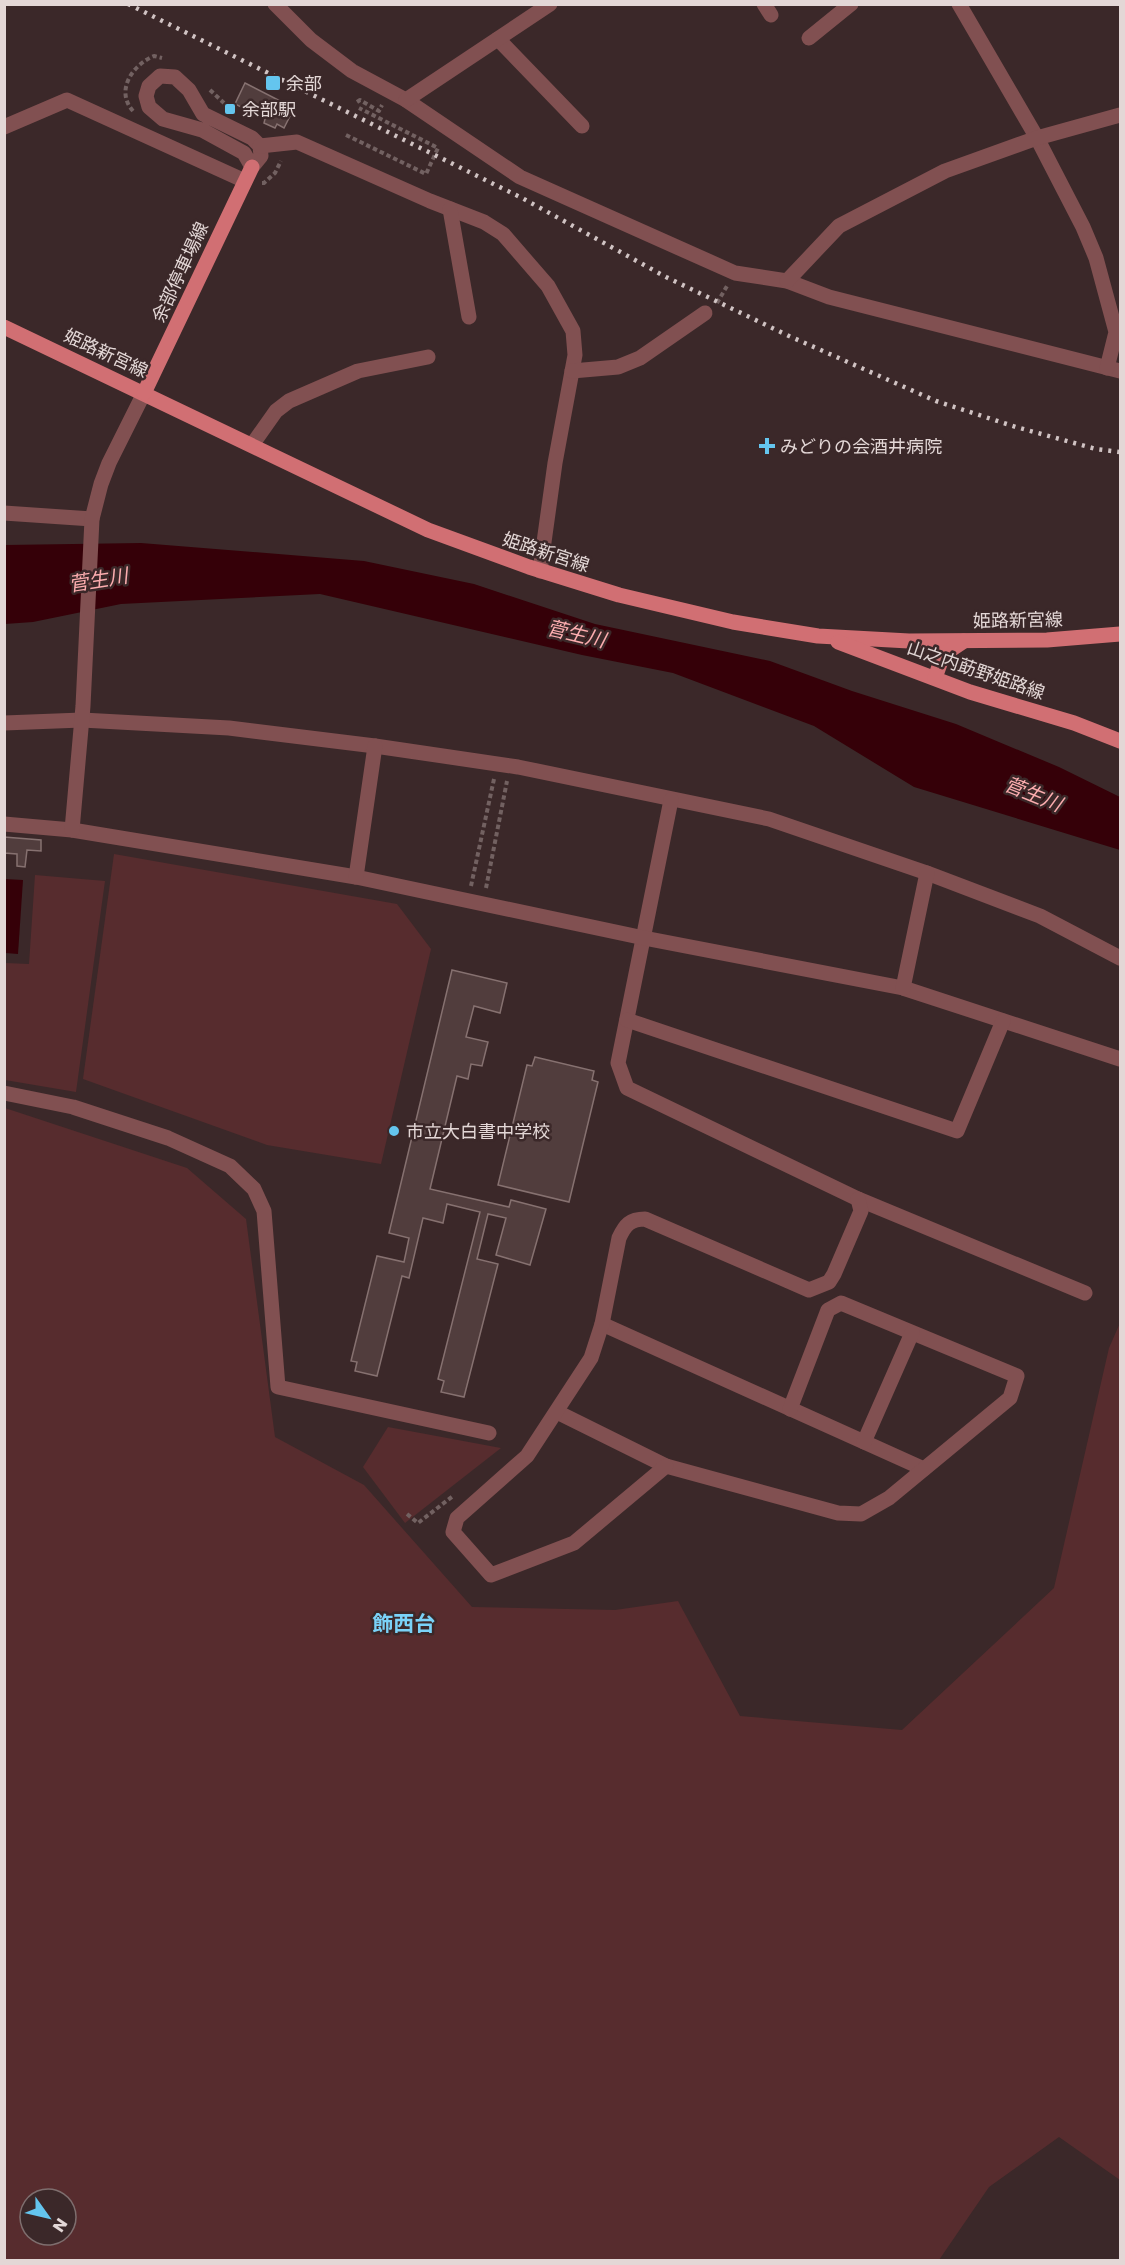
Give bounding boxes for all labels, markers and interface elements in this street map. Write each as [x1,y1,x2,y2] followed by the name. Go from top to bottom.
[286,71,322,96] place label: 余部
[264,74,282,92] marker: 余部
[242,97,296,122] place label: 余部駅
[223,102,237,116] marker: 余部駅
[146,218,214,326] street label: 余部停車場線
[60,323,152,383] street label: 姫路新宮線
[780,434,942,459] place label: みどりの会酒井病院
[758,437,776,455] marker: みどりの会酒井病院
[499,526,593,578] street label: 姫路新宮線
[66,561,132,599] water label: 菅生川
[973,607,1063,633] street label: 姫路新宮線
[544,614,610,655] water label: 菅生川
[904,635,1048,705] street label: 山之内莇野姫路線
[1000,770,1068,819] water label: 菅生川
[406,1119,550,1144] place label: 市立大白書中学校
[387,1124,401,1138] marker: 市立大白書中学校
[373,1609,436,1638] district label: 飾西台
[18,2187,78,2247] north arrow
[47,2214,73,2237] text: N

